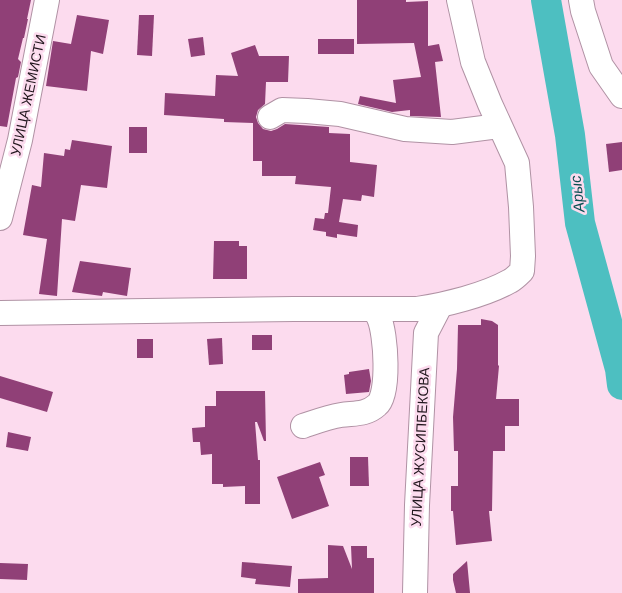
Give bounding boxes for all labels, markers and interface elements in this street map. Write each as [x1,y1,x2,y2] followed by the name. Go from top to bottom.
[7,33,49,157] street label: УЛИЦА ЖЕМИСТИ
[567,174,587,214] water label: Арыс
[408,366,432,527] street label: УЛИЦА ЖУСИПБЕКОВА

